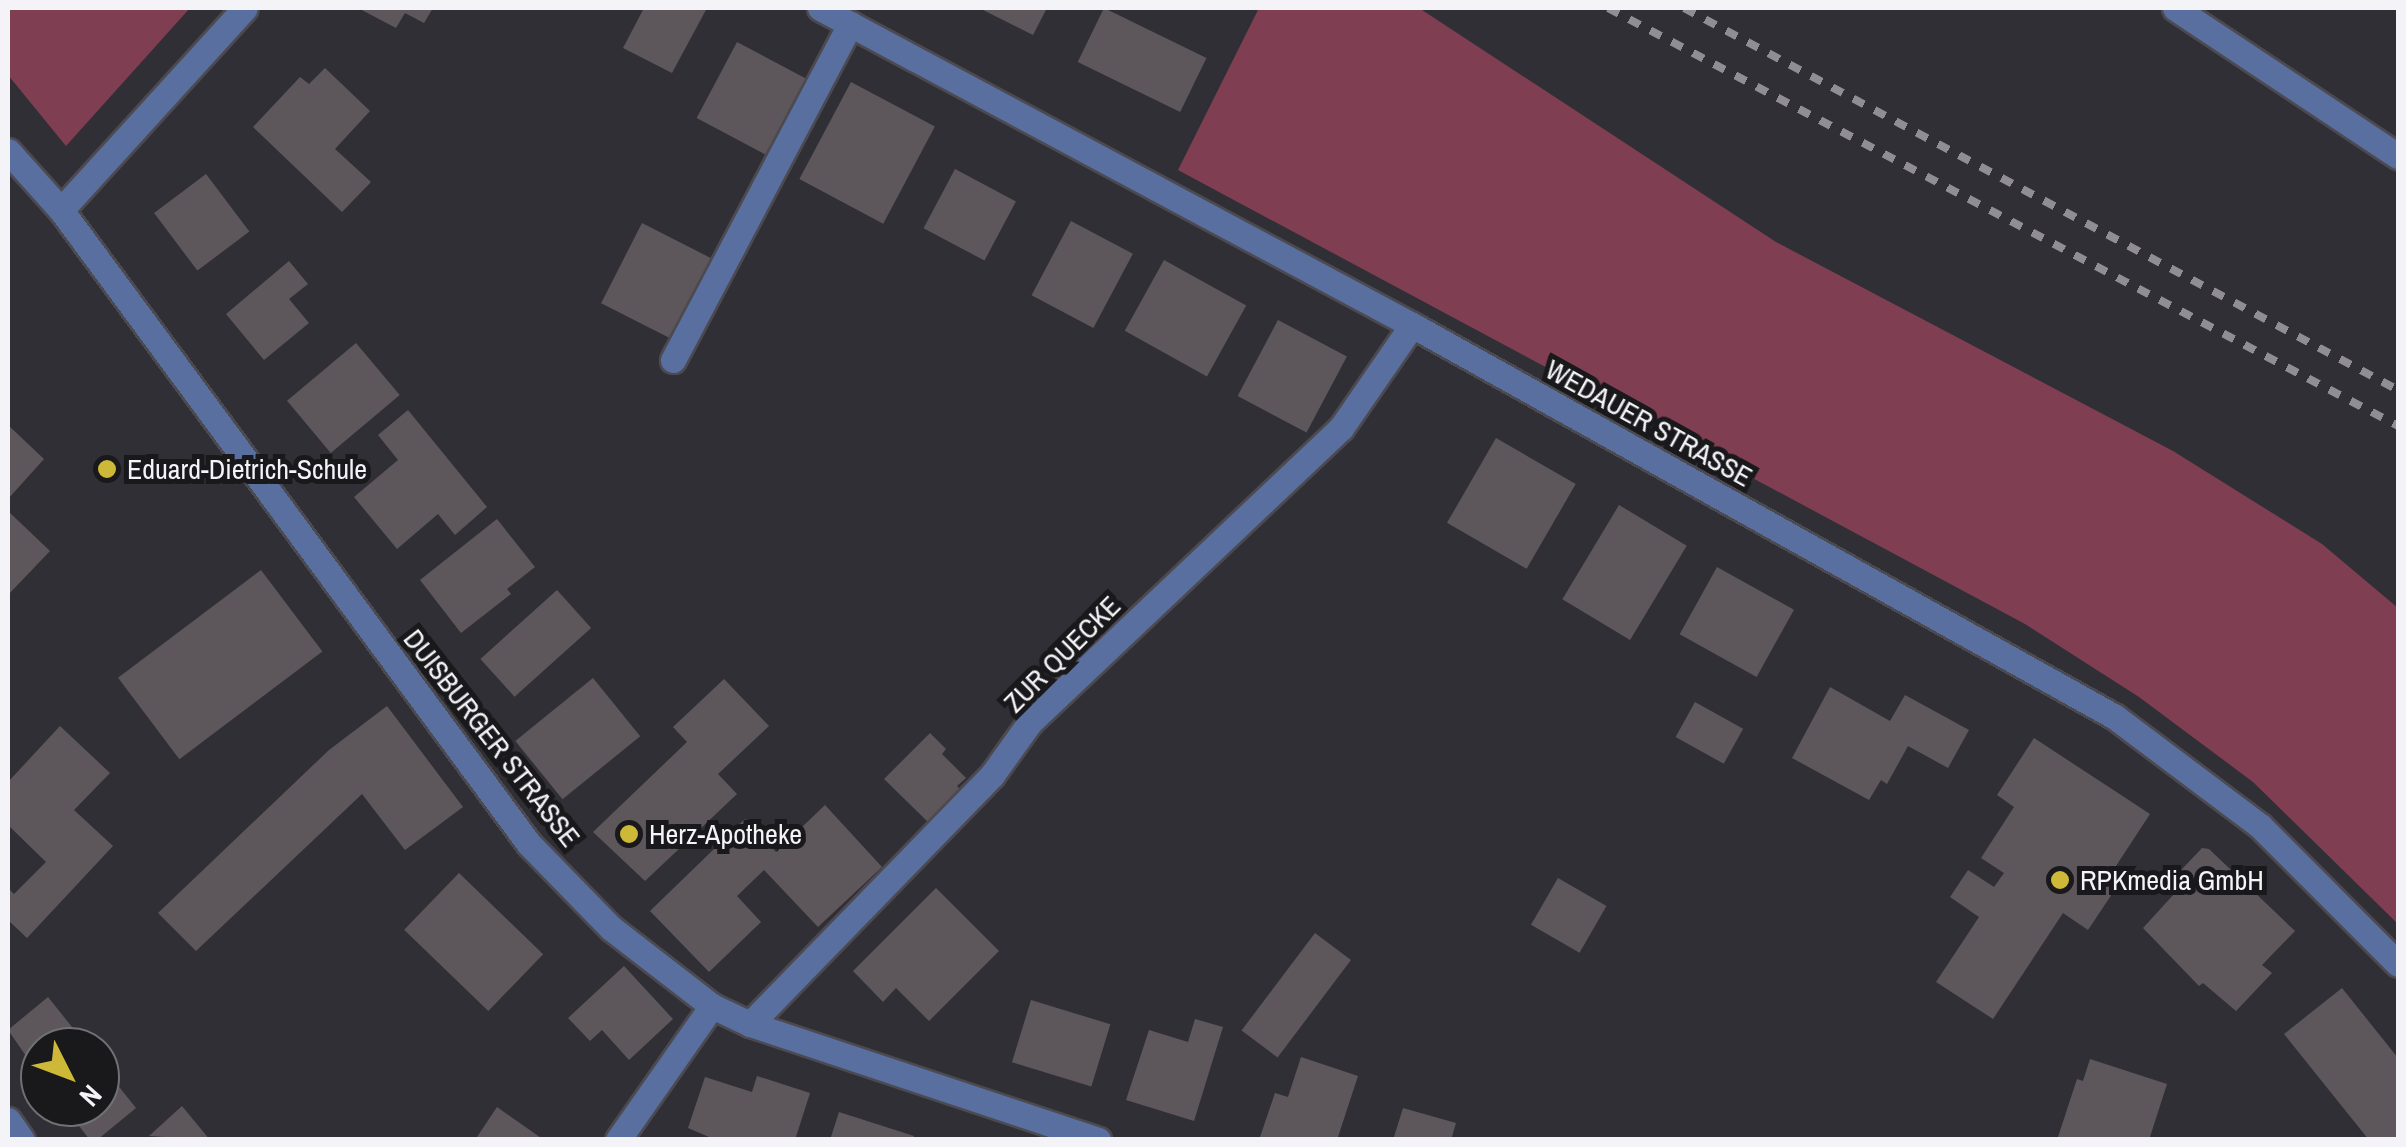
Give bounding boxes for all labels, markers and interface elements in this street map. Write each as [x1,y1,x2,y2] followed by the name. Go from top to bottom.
[1540,352,1758,494] street label: WEDAUER STRASSE
[127,452,367,486] place label: Eduard-Dietrich-Schule
[96,458,118,480] marker: Eduard-Dietrich-Schule
[997,589,1127,719] street label: ZUR QUECKE
[397,623,587,853] street label: DUISBURGER STRASSE
[649,817,802,851] place label: Herz-Apotheke
[618,823,640,845] marker: Herz-Apotheke
[2080,863,2264,897] place label: RPKmedia GmbH
[2049,869,2071,891] marker: RPKmedia GmbH
[20,1027,120,1127] north arrow
[71,1077,110,1115] text: N

